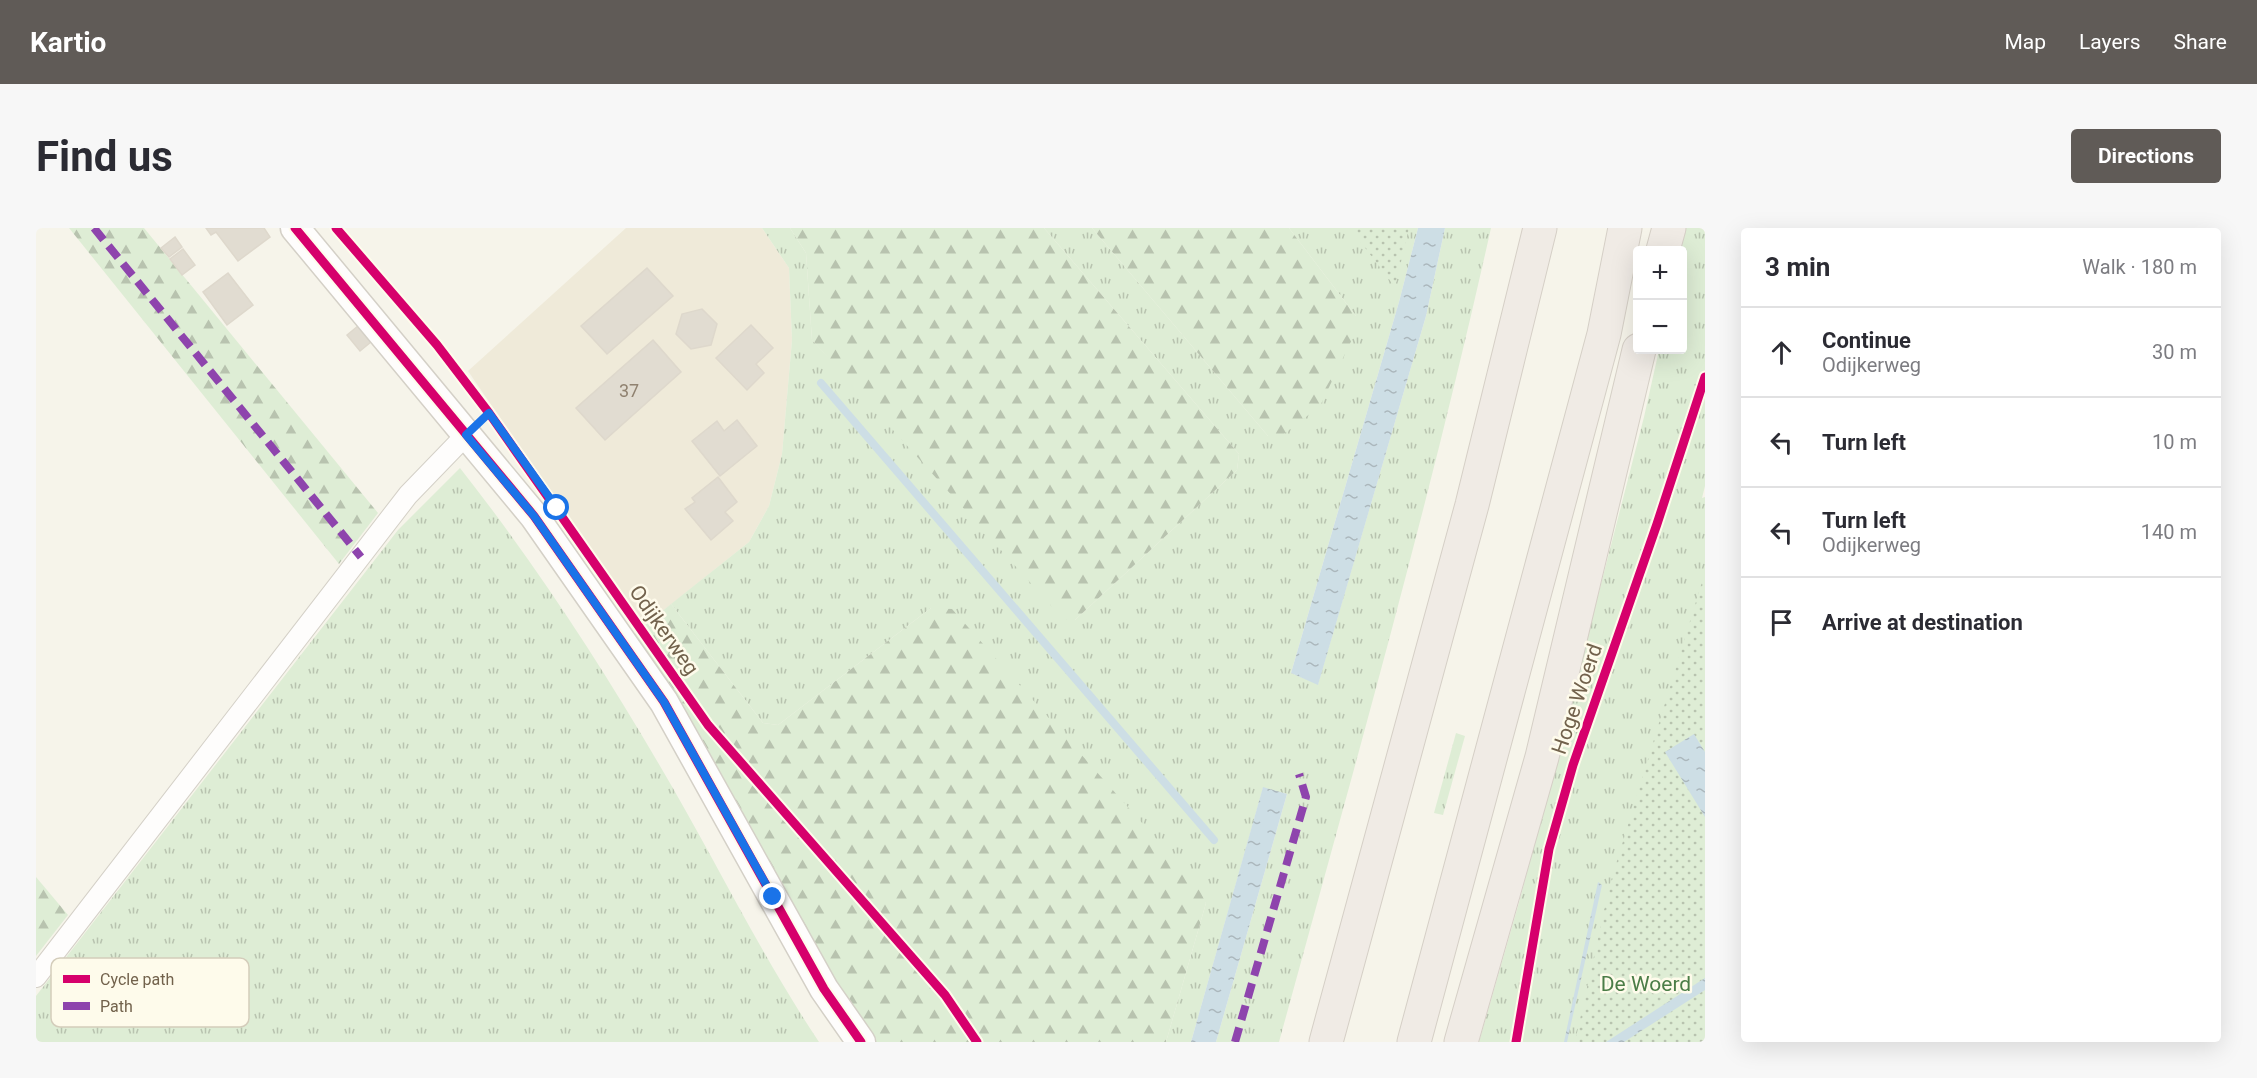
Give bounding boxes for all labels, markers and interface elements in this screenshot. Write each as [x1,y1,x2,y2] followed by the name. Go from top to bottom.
[30,26,106,59] text: Kartio
[2004,30,2046,54] text: Map
[2079,30,2140,54] text: Layers
[2173,30,2227,54] text: Share
[2071,129,2221,183] button: Directions
[36,132,173,181] text: Find us
[1633,246,1687,354] map controls
[1633,246,1687,300] button: +
[1765,252,1830,282] text: 3 min
[2082,255,2197,279] text: Walk · 180 m
[1633,300,1687,354] button: −
[1822,328,1911,353] text: Continue
[1765,336,1798,369] icon: ahead
[2152,340,2197,364] text: 30 m
[1822,353,1921,377] text: Odijkerweg
[619,380,639,401] house number: 37
[1765,426,1798,459] icon: left
[1822,430,1906,455] text: Turn left
[2152,430,2197,454] text: 10 m
[543,494,569,520] route start
[1822,508,1906,533] text: Turn left
[1765,516,1798,549] icon: left
[2141,520,2197,544] text: 140 m
[1822,533,1921,557] text: Odijkerweg
[624,581,704,679] street label: Odijkerweg
[1765,606,1798,639] icon: arrive
[1822,610,2023,635] text: Arrive at destination
[1547,641,1607,757] street label: Hoge Woerd
[759,883,785,909] route end
[51,958,249,1027] legend
[100,970,174,989] text: Cycle path
[1601,972,1691,996] park label: De Woerd
[100,997,133,1016] text: Path

